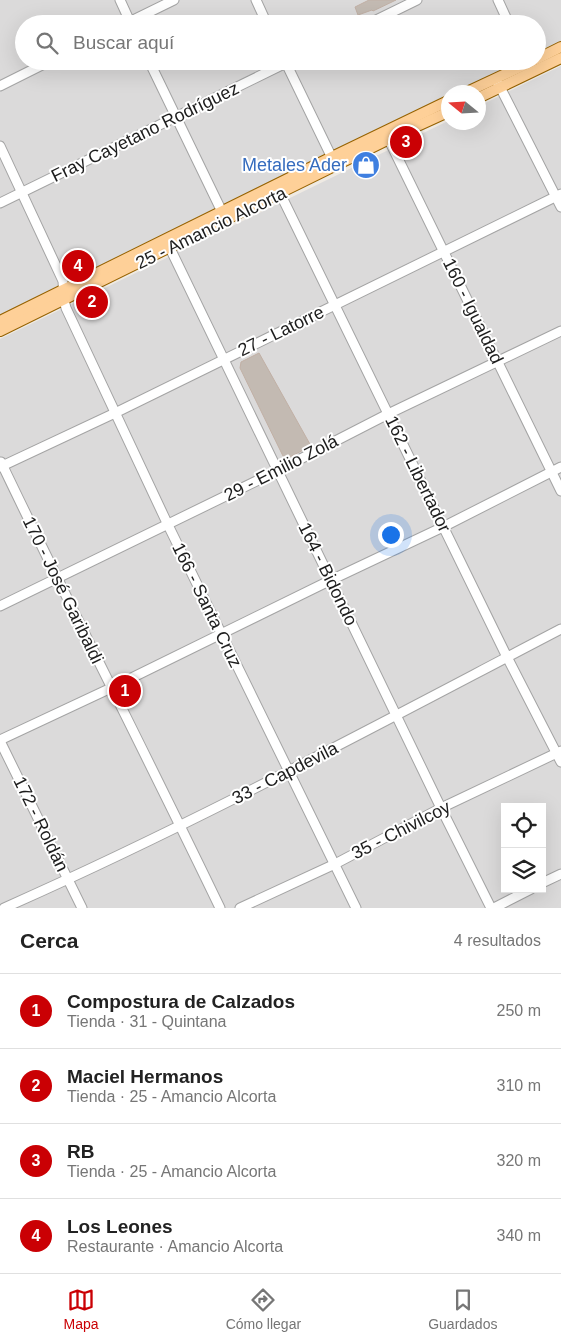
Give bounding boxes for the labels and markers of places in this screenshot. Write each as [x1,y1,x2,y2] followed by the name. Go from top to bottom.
[390,123,422,161] pin: 3
[351,150,381,180] shop icon: Metales Ader
[242,155,347,175] place label: Metales Ader
[62,247,94,285] pin: 4
[76,283,108,321] pin: 2
[109,672,141,710] pin: 1

